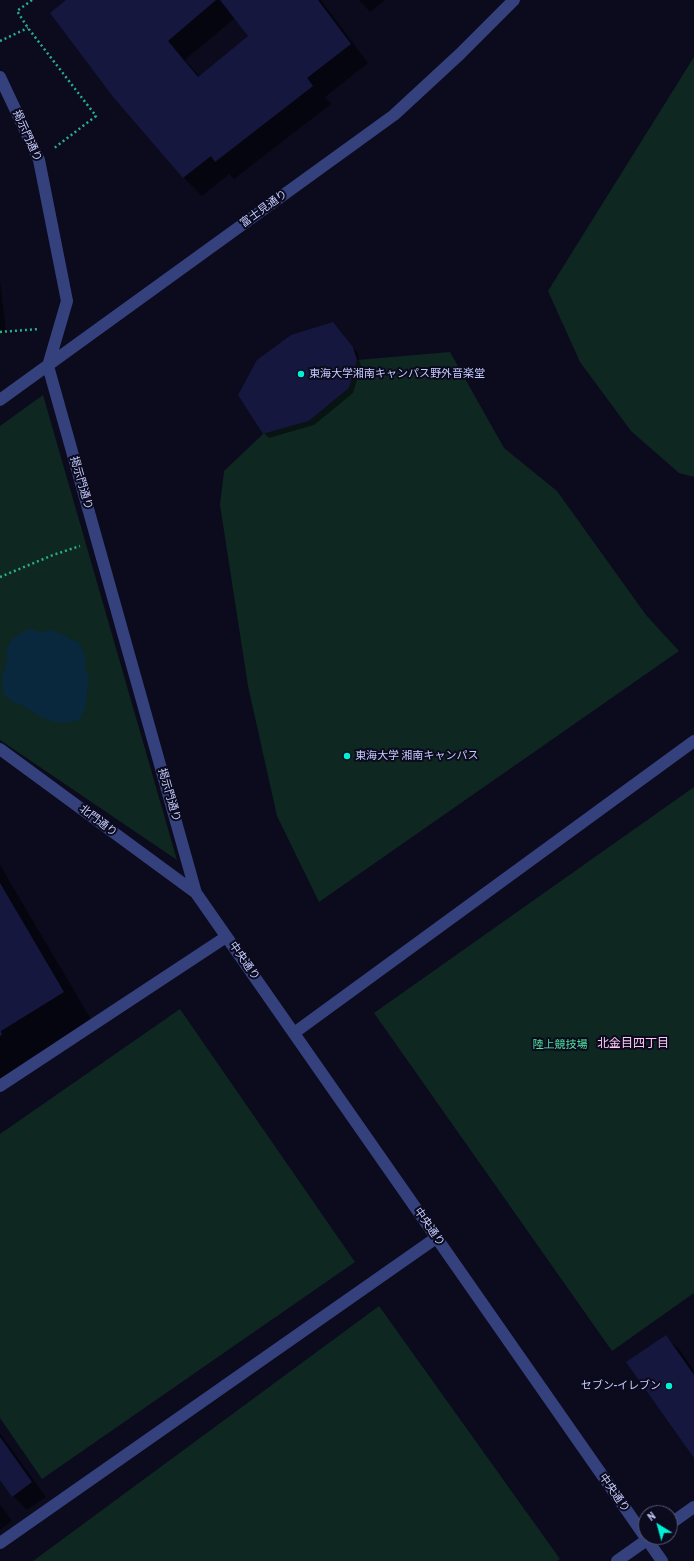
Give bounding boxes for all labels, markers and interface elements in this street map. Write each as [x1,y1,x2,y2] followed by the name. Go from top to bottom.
[10,108,44,164] street label: 掲示門通り
[238,187,290,231] street label: 富士見通り
[309,367,485,381] place label: 東海大学湘南キャンパス野外音楽堂
[296,369,306,379] marker: 東海大学湘南キャンパス野外音楽堂
[67,455,95,511] street label: 掲示門通り
[355,749,479,763] place label: 東海大学 湘南キャンパス
[342,751,352,761] marker: 東海大学 湘南キャンパス
[155,767,183,823] street label: 掲示門通り
[76,802,120,840] street label: 北門通り
[226,939,262,983] street label: 中央通り
[597,1037,669,1051] district label: 北金目四丁目
[533,1038,587,1052] park label: 陸上競技場
[411,1205,447,1249] street label: 中央通り
[581,1379,661,1393] place label: セブン-イレブン
[664,1381,674,1391] marker: セブン-イレブン
[596,1471,632,1515] street label: 中央通り
[638,1505,678,1545] north arrow
[645,1509,658,1524] text: N

